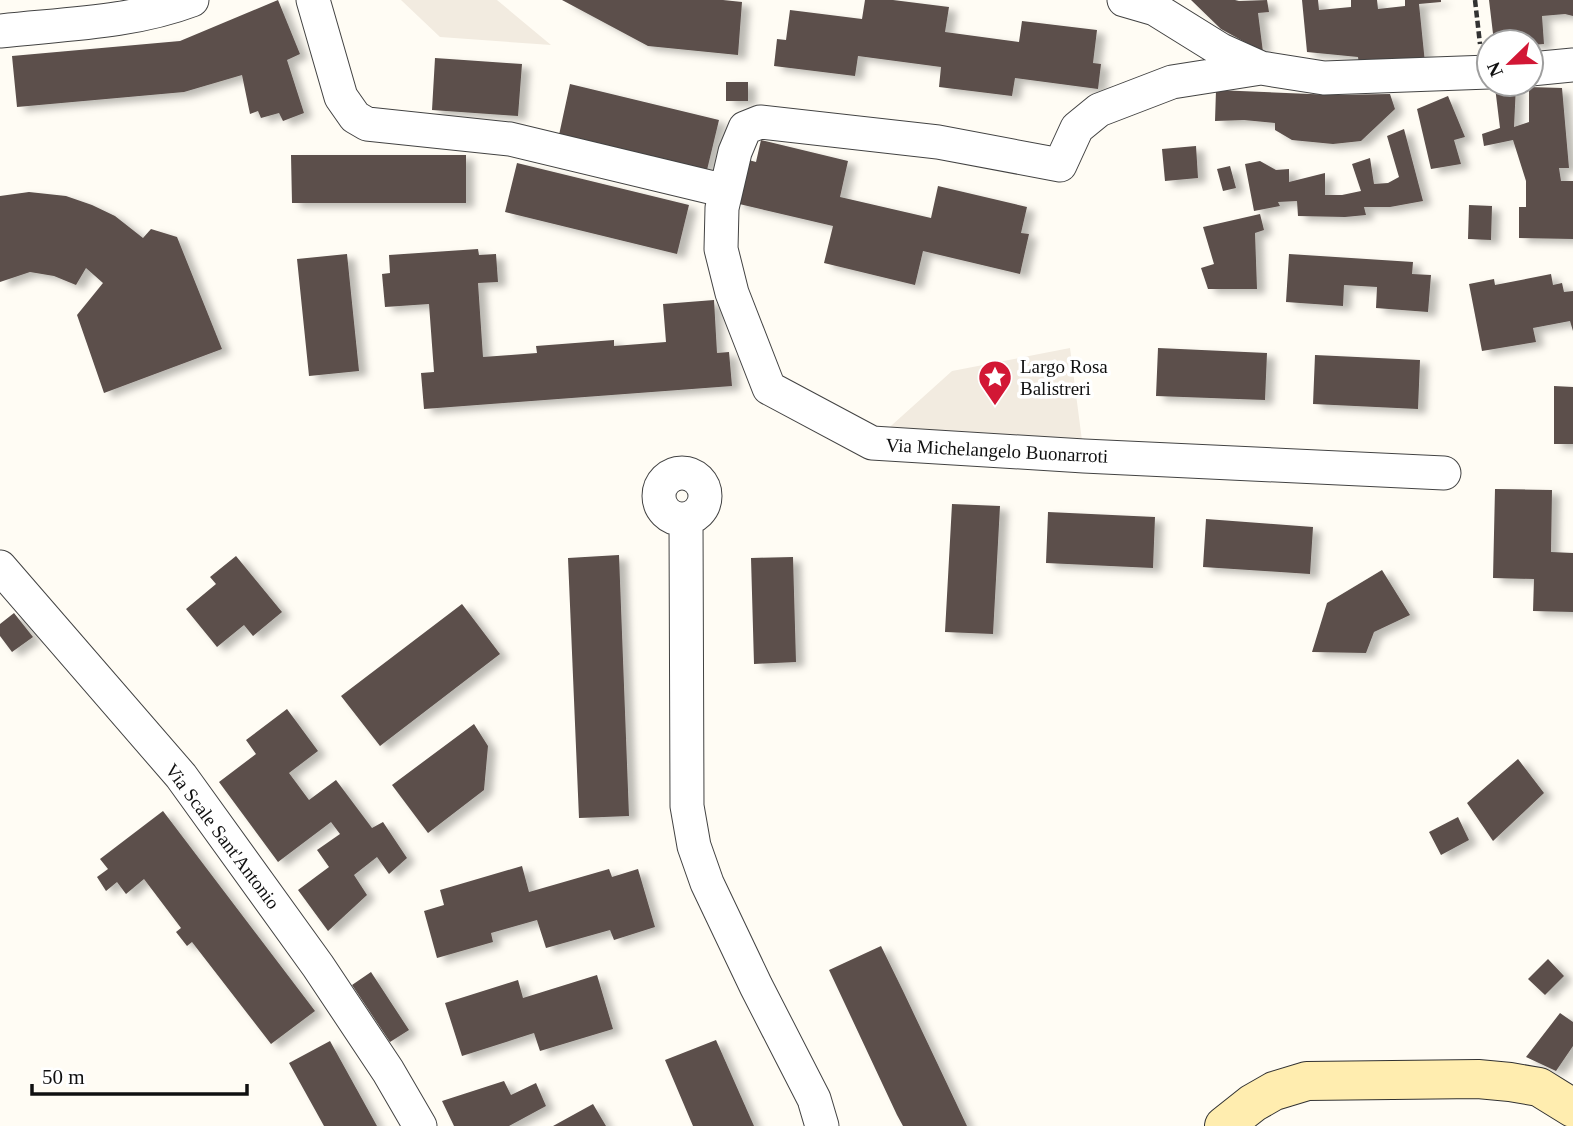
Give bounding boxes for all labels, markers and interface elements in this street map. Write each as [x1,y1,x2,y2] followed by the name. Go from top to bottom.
[1475,28,1545,98] north arrow
[1482,59,1507,80] text: N
[1020,356,1108,399] place label: Largo Rosa Balistreri
[976,358,1014,407] place icon: Largo Rosa Balistreri
[885,434,1109,467] street label: Via Michelangelo Buonarroti
[161,760,284,913] street label: Via Scale Sant'Antonio
[32,1052,247,1096] scale bar
[42,1065,85,1089] text: 50 m

